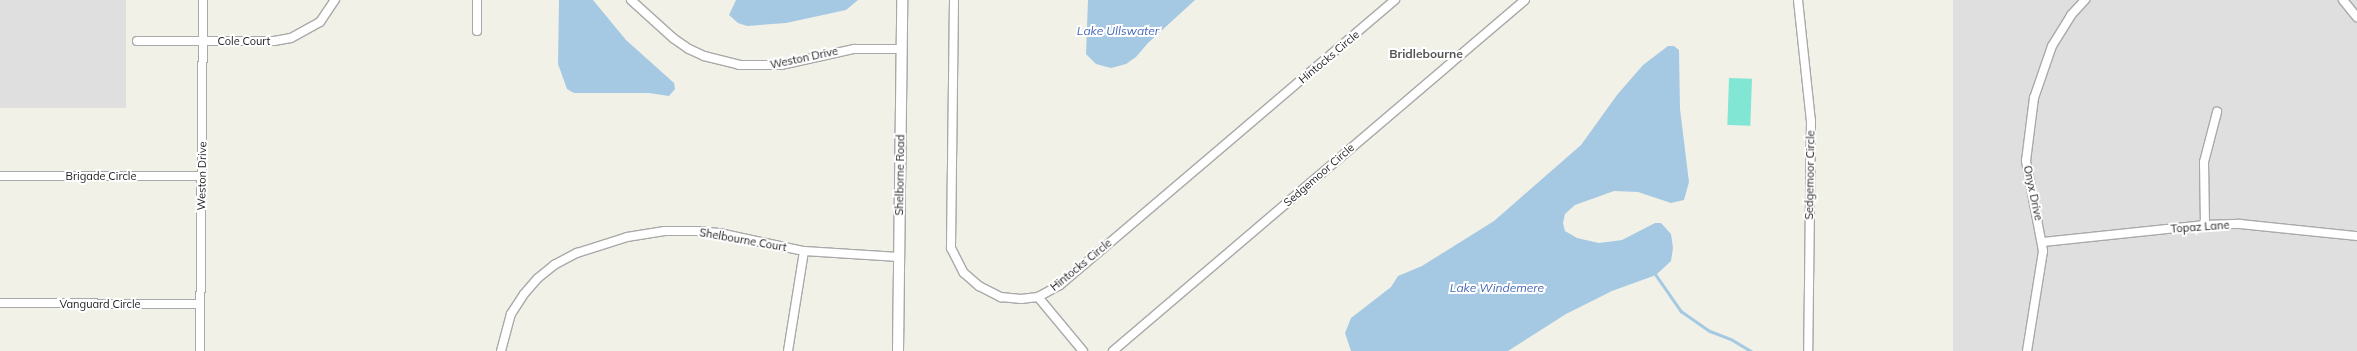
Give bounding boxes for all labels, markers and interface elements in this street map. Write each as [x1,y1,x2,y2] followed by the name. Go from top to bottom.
[1077,24,1159,38] water label: Lake Ullswater
[1296,28,1362,86] street label: Hintocks Circle
[218,34,270,48] street label: Cole Court
[769,44,839,72] street label: Weston Drive
[1389,47,1463,61] district label: Bridlebourne
[1803,130,1817,220] street label: Sedgemoor Circle
[893,134,907,216] street label: Shelborne Road
[195,141,209,211] street label: Weston Drive
[1281,141,1357,209] street label: Sedgemoor Circle
[2021,164,2045,222] street label: Onyx Drive
[66,169,136,183] street label: Brigade Circle
[2170,218,2230,236] street label: Topaz Lane
[698,226,788,254] street label: Shelbourne Court
[1048,236,1114,294] street label: Hintocks Circle
[1450,281,1544,295] water label: Lake Windemere
[59,297,141,311] street label: Vanguard Circle

